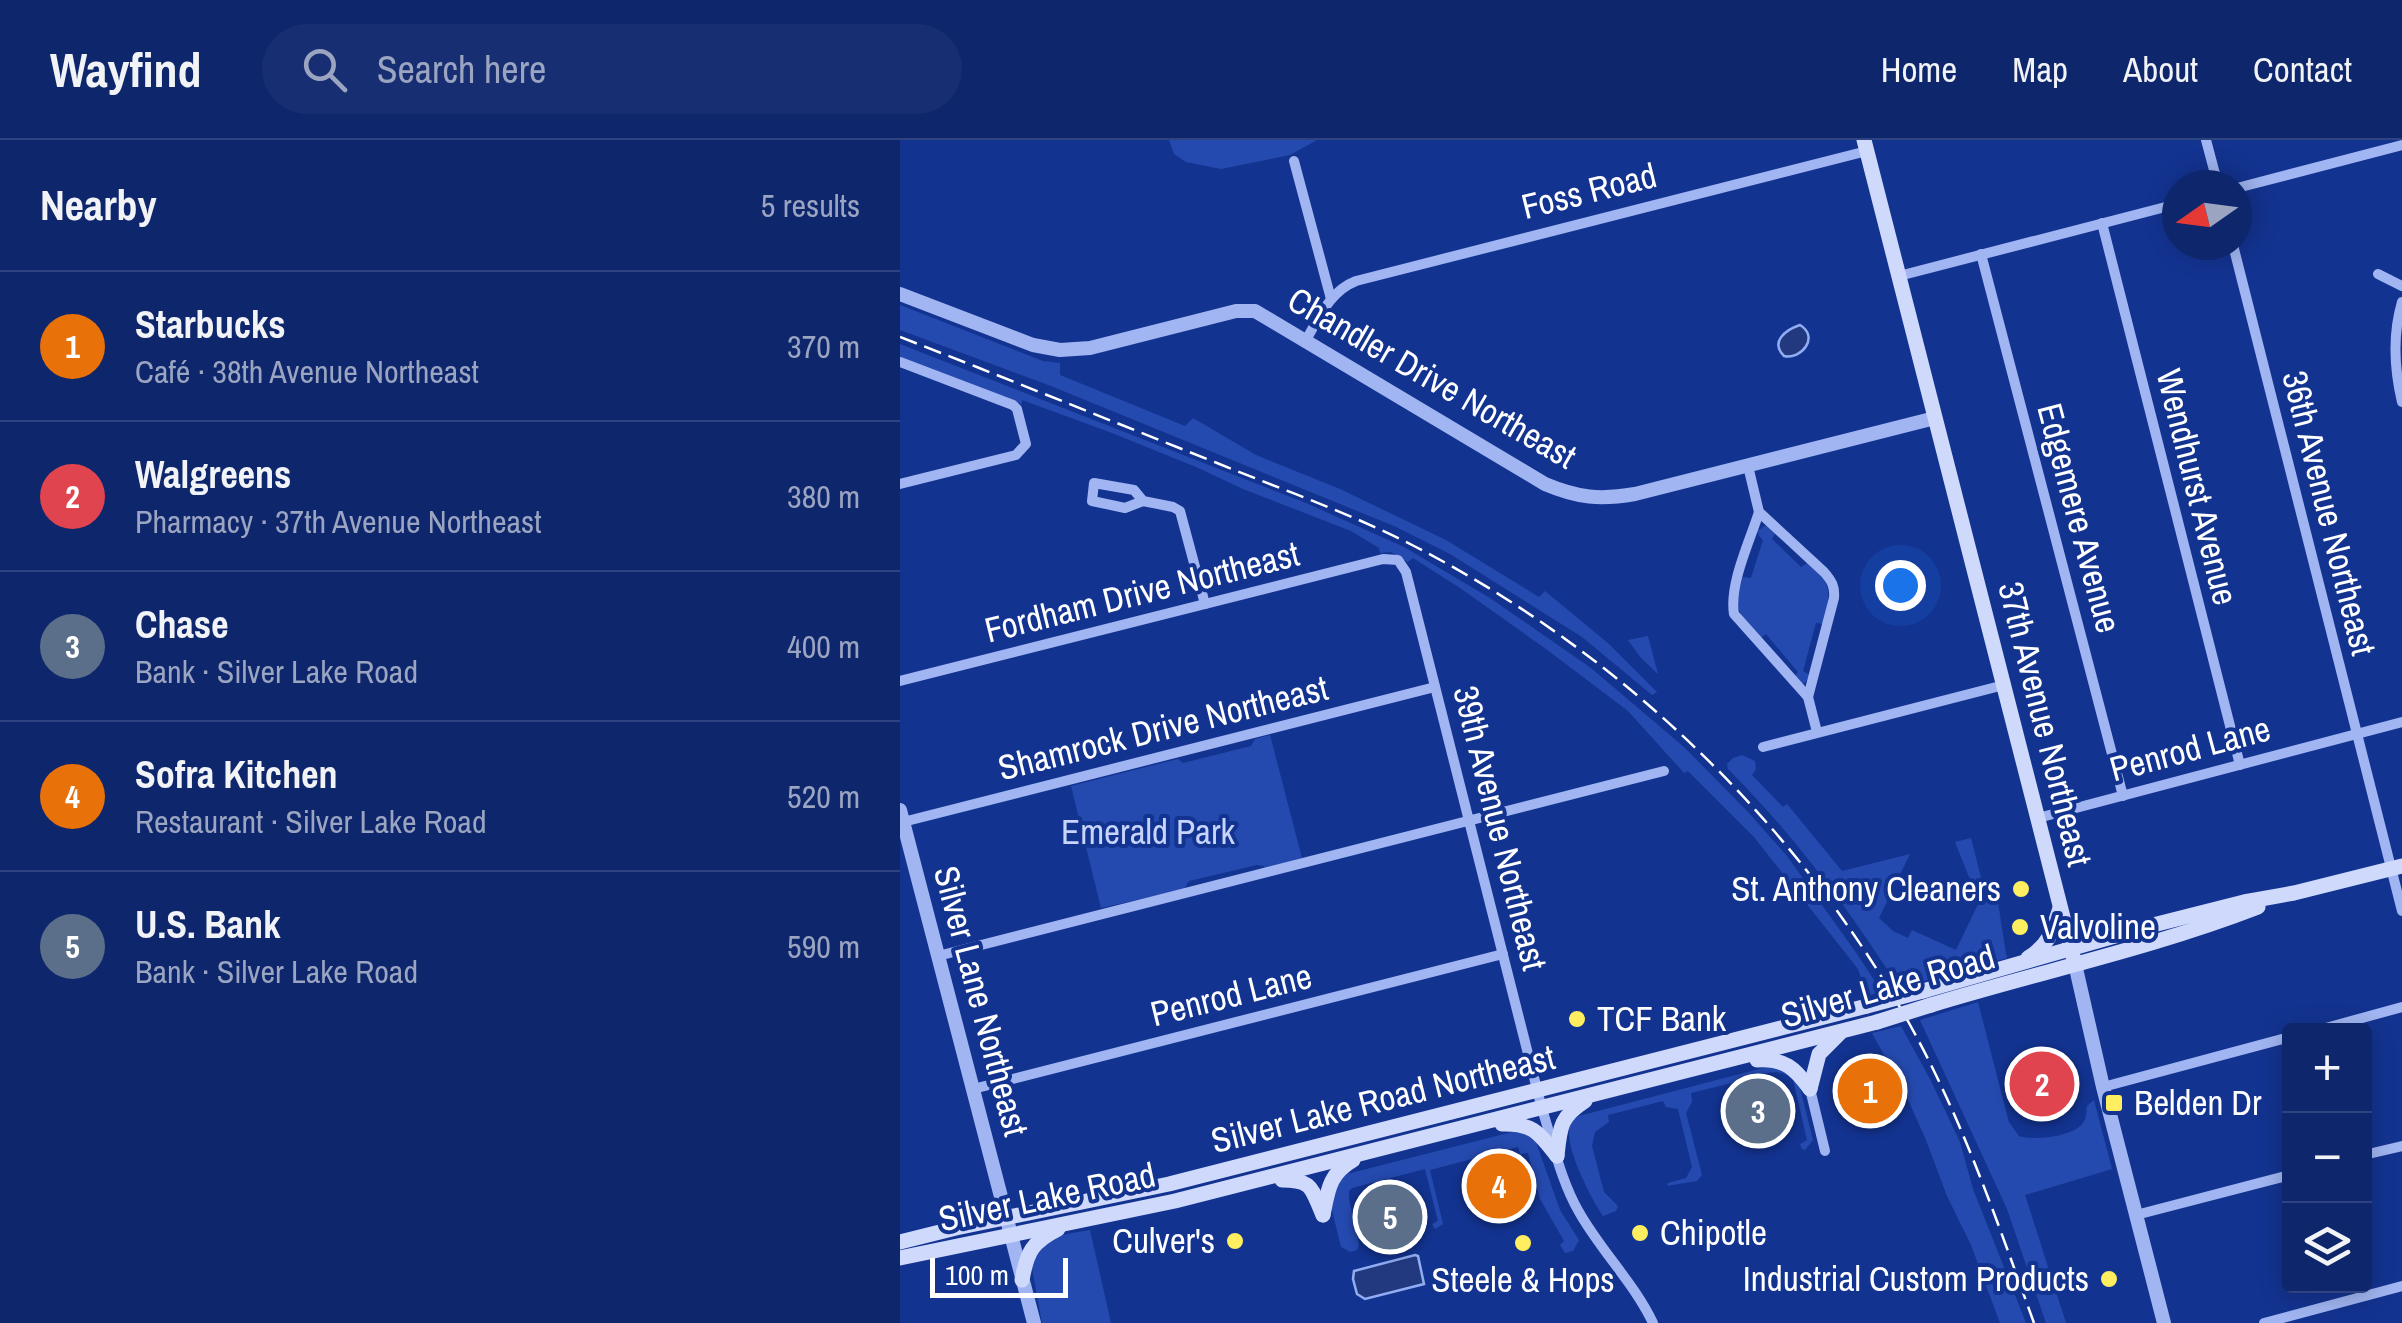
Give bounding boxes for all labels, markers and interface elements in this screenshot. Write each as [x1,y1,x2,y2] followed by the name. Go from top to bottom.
[262,24,962,114] search box
[50,37,202,102] text: Wayfind
[297,42,352,97] icon: search
[377,44,546,95] text: Search here
[1881,46,1957,93] text: Home
[2012,46,2068,93] text: Map
[2123,46,2198,93] text: About
[2253,46,2352,93] text: Contact
[1517,151,1661,230] street label: Foss Road
[2162,170,2252,260] north arrow
[40,177,157,233] text: Nearby
[761,184,860,227] text: 5 results
[1280,276,1585,479] street label: Chandler Drive Northeast
[135,299,286,350] text: Starbucks
[65,325,80,368] text: 1
[787,325,860,368] text: 370 m
[135,350,479,393] text: Café · 38th Avenue Northeast
[2145,364,2250,610] street label: Wendhurst Avenue
[2271,366,2388,660] street label: 36th Avenue Northeast
[2026,398,2133,638] street label: Edgemere Avenue
[135,449,291,500] text: Walgreens
[65,475,80,518] text: 2
[787,475,860,518] text: 380 m
[135,500,542,543] text: Pharmacy · 37th Avenue Northeast
[980,530,1304,653] street label: Fordham Drive Northeast
[1875,560,1926,611] your location
[1987,577,2104,871] street label: 37th Avenue Northeast
[135,599,229,650] text: Chase
[65,625,80,668] text: 3
[787,625,860,668] text: 400 m
[135,650,418,693] text: Bank · Silver Lake Road
[993,664,1333,791] street label: Shamrock Drive Northeast
[1442,681,1559,975] street label: 39th Avenue Northeast
[2104,705,2275,792] street label: Penrod Lane
[135,749,338,800] text: Sofra Kitchen
[65,775,80,818] text: 4
[787,775,860,818] text: 520 m
[135,800,487,843] text: Restaurant · Silver Lake Road
[1061,808,1236,855] park label: Emerald Park
[923,861,1040,1141] street label: Silver Lane Northeast
[1731,865,2001,912] place label: St. Anthony Cleaners
[2010,878,2032,900] marker: St. Anthony Cleaners
[135,899,280,950] text: U.S. Bank
[2040,903,2156,950] place label: Valvoline
[2009,916,2031,938] marker: Valvoline
[65,925,80,968] text: 5
[787,925,860,968] text: 590 m
[1776,933,2000,1038] street label: Silver Lake Road
[135,950,418,993] text: Bank · Silver Lake Road
[1145,952,1316,1037] street label: Penrod Lane
[1597,995,1727,1042] place label: TCF Bank
[1566,1008,1588,1030] marker: TCF Bank
[2282,1023,2372,1293] map controls
[2282,1023,2372,1113] button: +
[1206,1033,1560,1164] street label: Silver Lake Road Northeast
[2010,1046,2074,1122] pin: 2
[1838,1054,1902,1128] pin: 1
[1726,1074,1790,1148] pin: 3
[2134,1079,2262,1126] place label: Belden Dr
[2103,1092,2125,1114] marker: Belden Dr
[2282,1113,2372,1203] button: −
[1466,1148,1532,1224] pin: 4
[934,1151,1159,1242] street label: Silver Lake Road
[1358,1180,1422,1254] pin: 5
[2282,1203,2372,1293] button: layers
[1660,1209,1767,1256] place label: Chipotle
[1112,1217,1215,1264] place label: Culver's
[1629,1222,1651,1244] marker: Chipotle
[1224,1230,1246,1252] marker: Culver's
[1512,1232,1534,1254] marker: Steele & Hops
[930,1253,1068,1298] scale bar
[1743,1255,2089,1302] place label: Industrial Custom Products
[945,1256,1009,1294] text: 100 m
[1431,1256,1615,1303] place label: Steele & Hops
[2098,1268,2120,1290] marker: Industrial Custom Products

